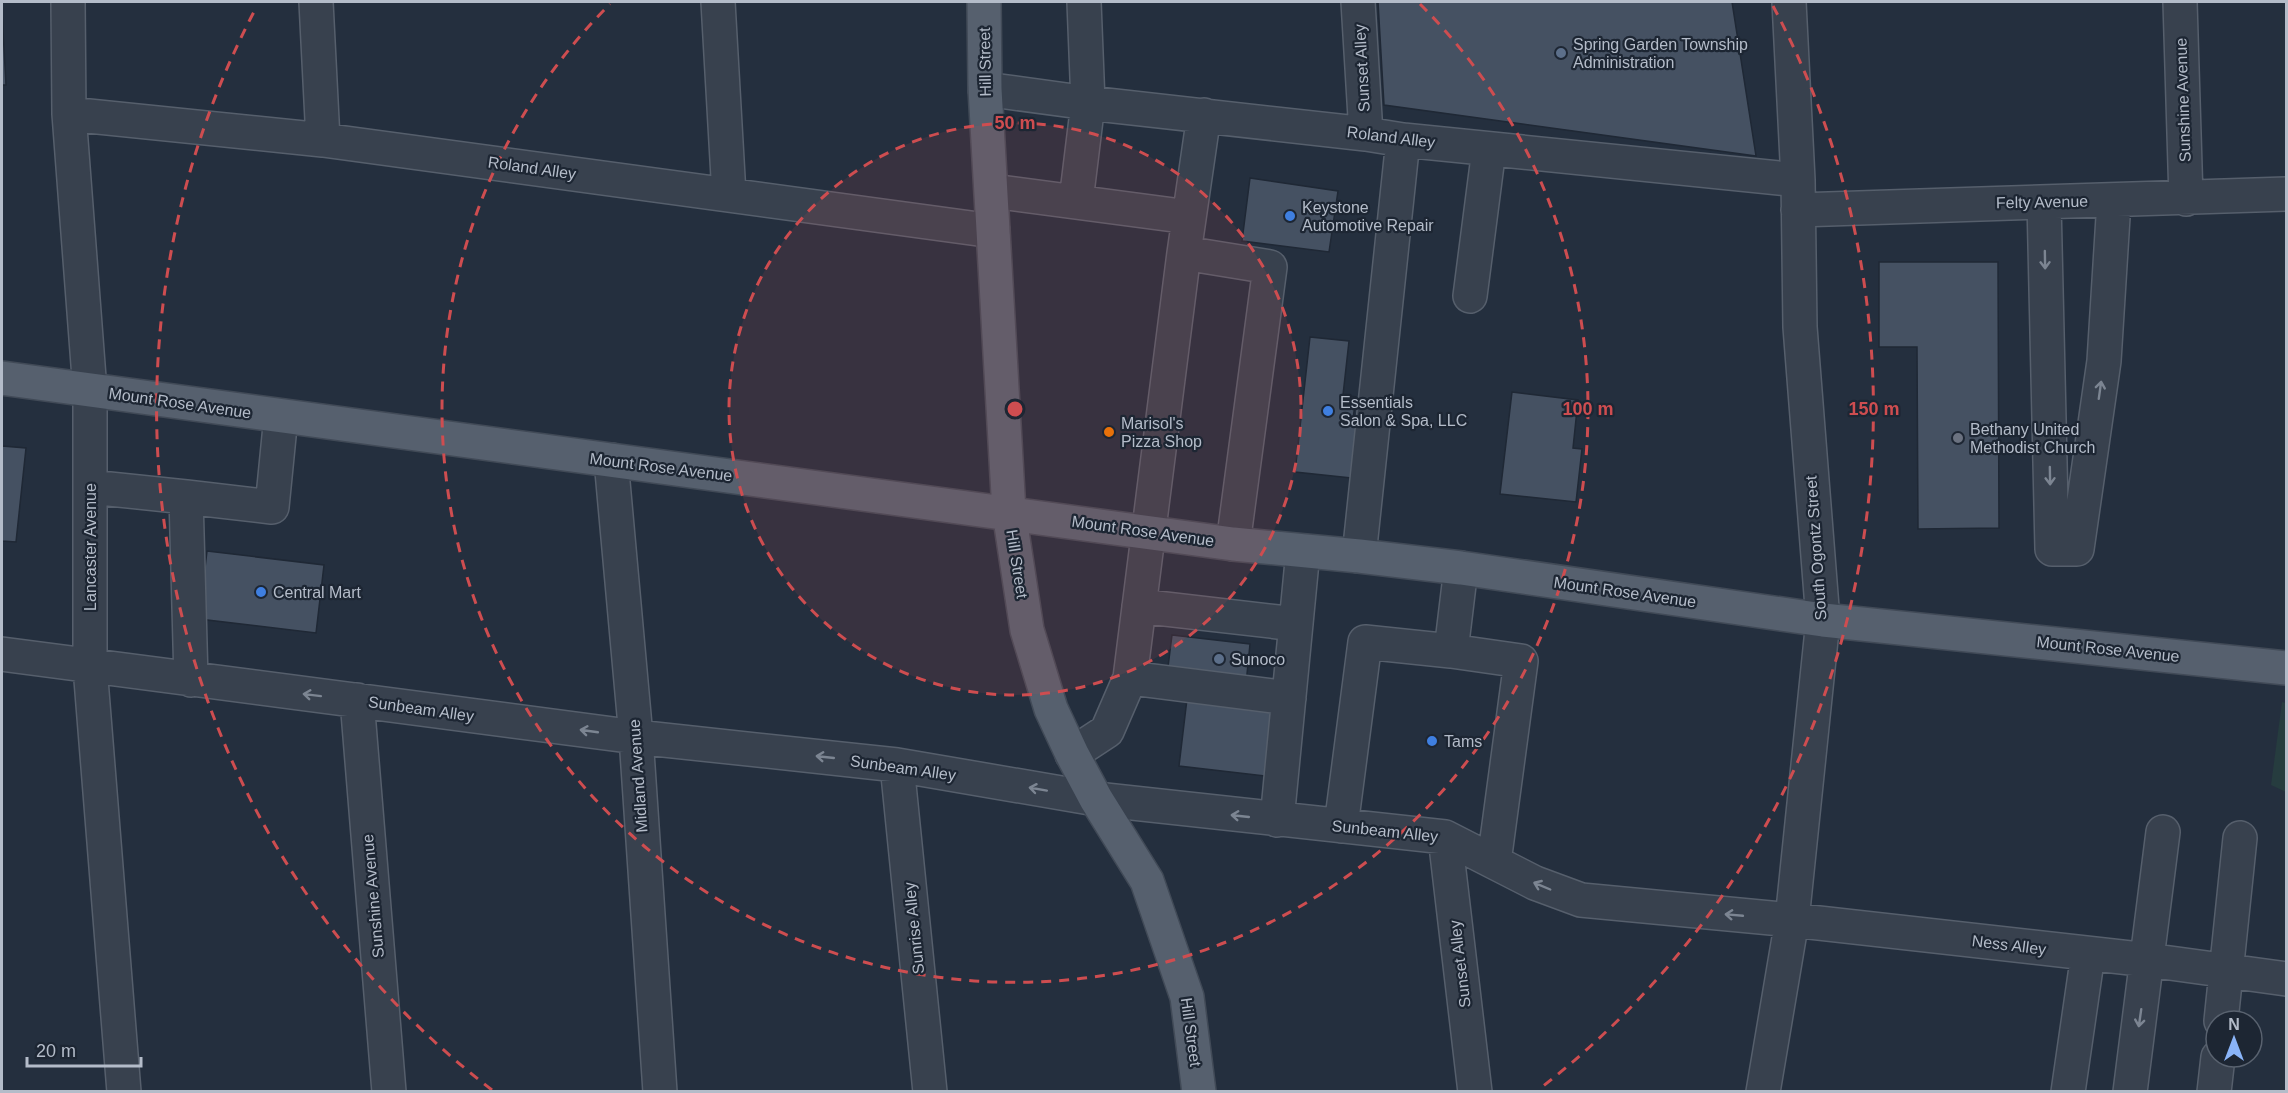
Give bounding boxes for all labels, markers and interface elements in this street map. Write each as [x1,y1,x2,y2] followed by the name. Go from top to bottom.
[1351,24,1373,112] street label: Sunset Alley
[976,27,994,97] street label: Hill Street
[1573,36,1748,71] place label: Spring Garden Township Administration
[2172,38,2194,162] street label: Sunshine Avenue
[1554,46,1568,60] marker: Spring Garden Township Administration
[994,113,1036,133] text: 50 m
[1346,123,1436,151] street label: Roland Alley
[487,153,577,183] street label: Roland Alley
[1996,193,2088,211] street label: Felty Avenue
[1302,199,1434,234] place label: Keystone Automotive Repair
[1283,209,1297,223] marker: Keystone Automotive Repair
[2040,250,2051,270] one-way arrow
[2095,381,2106,400] one-way arrow
[108,385,252,421] street label: Mount Rose Avenue
[1340,394,1467,429] place label: Essentials Salon & Spa, LLC
[1005,399,1025,419] centre of rings
[1562,399,1614,419] text: 100 m
[1848,399,1900,419] text: 150 m
[1321,404,1335,418] marker: Essentials Salon & Spa, LLC
[1121,415,1202,450] place label: Marisol's Pizza Shop
[1970,421,2095,456] place label: Bethany United Methodist Church
[1102,425,1116,439] marker: Marisol's Pizza Shop
[1951,431,1965,445] marker: Bethany United Methodist Church
[589,450,733,484] street label: Mount Rose Avenue
[2044,466,2056,486] one-way arrow
[1802,475,1830,621] street label: South Ogontz Street
[82,483,99,611] street label: Lancaster Avenue
[1071,513,1215,549] street label: Mount Rose Avenue
[1003,528,1031,600] street label: Hill Street
[1553,574,1697,610] street label: Mount Rose Avenue
[273,584,362,601] place label: Central Mart
[254,585,268,599] marker: Central Mart
[2036,633,2180,665] street label: Mount Rose Avenue
[1231,651,1285,668] place label: Sunoco
[1212,652,1226,666] marker: Sunoco
[303,689,323,700] one-way arrow
[367,693,475,725] street label: Sunbeam Alley
[626,719,650,833] street label: Midland Avenue
[580,725,600,736] one-way arrow
[1444,733,1482,750] place label: Tams
[1425,734,1439,748] marker: Tams
[815,751,835,762] one-way arrow
[849,752,957,784] street label: Sunbeam Alley
[1029,784,1048,795] one-way arrow
[1231,810,1251,821] one-way arrow
[1331,817,1439,845] street label: Sunbeam Alley
[359,833,387,959] street label: Sunshine Avenue
[1534,880,1552,891] one-way arrow
[901,881,927,975] street label: Sunrise Alley
[1725,909,1745,920] one-way arrow
[1446,919,1474,1009] street label: Sunset Alley
[1971,932,2047,958] street label: Ness Alley
[1178,996,1204,1068] street label: Hill Street
[2134,1008,2145,1028] one-way arrow
[2204,1009,2264,1069] north arrow
[2228,1016,2240,1033] text: N
[27,1030,141,1068] scale bar
[36,1041,76,1061] text: 20 m

